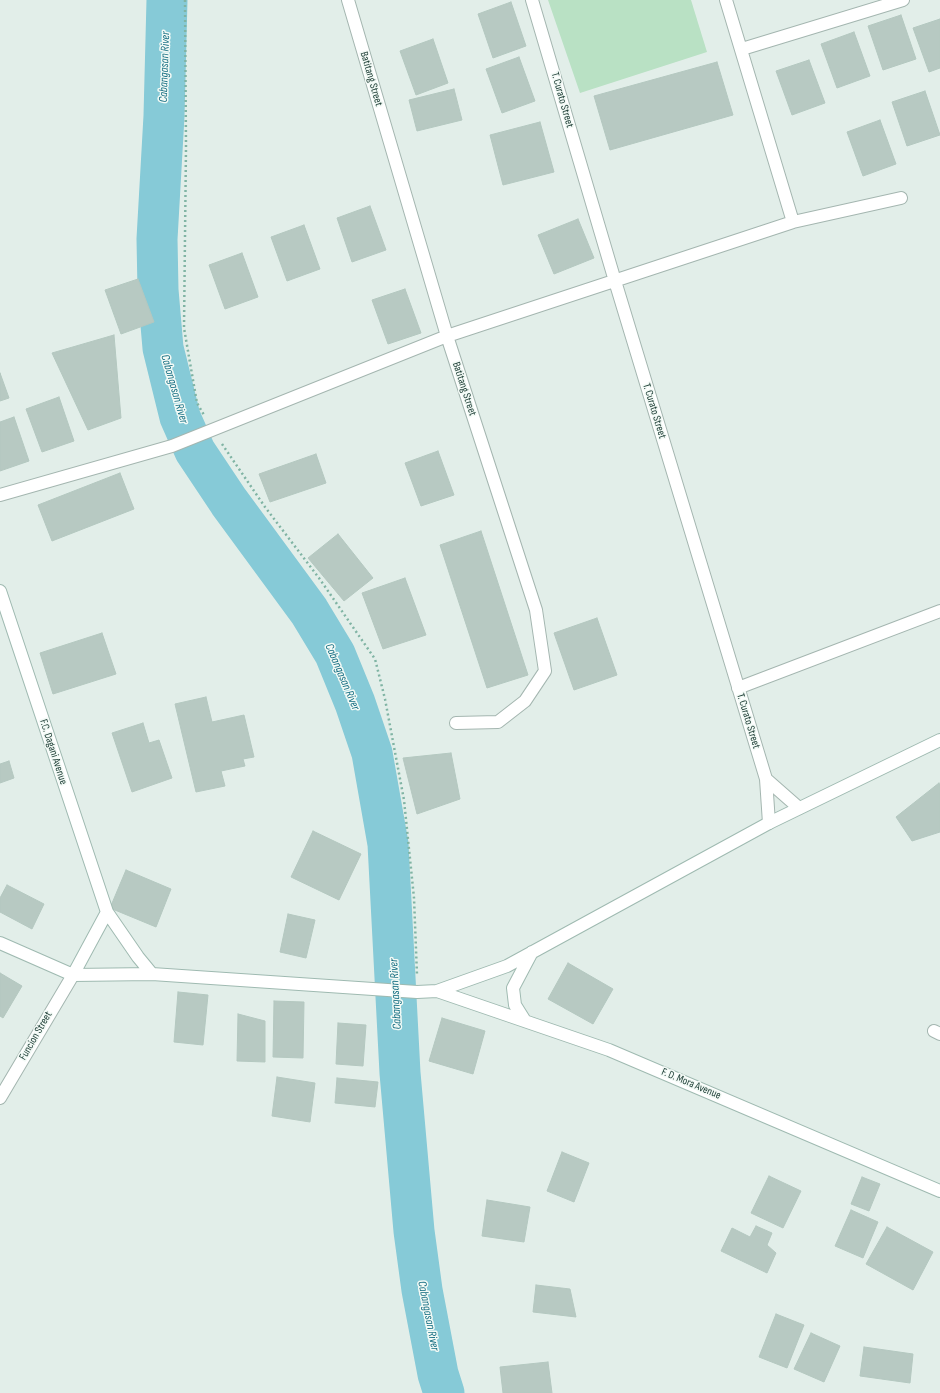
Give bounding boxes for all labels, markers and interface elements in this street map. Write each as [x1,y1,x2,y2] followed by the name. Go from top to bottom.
[157,31,173,103] water label: Cabangasan River
[357,50,385,108] street label: Batitang Street
[548,71,576,129] street label: T. Curato Street
[157,353,191,425] water label: Cabangasan River
[449,360,479,418] street label: Batitang Street
[639,382,669,440] street label: T. Curato Street
[321,642,363,712] water label: Cabangasan River
[733,692,763,750] street label: T. Curato Street
[36,718,70,786] street label: F.C. Dagani Avenue
[387,958,405,1030] water label: Cabangasan River
[17,1009,55,1063] street label: Funcion Street
[659,1066,723,1102] street label: F. D. Mora Avenue
[414,1280,442,1352] water label: Cabangasan River

